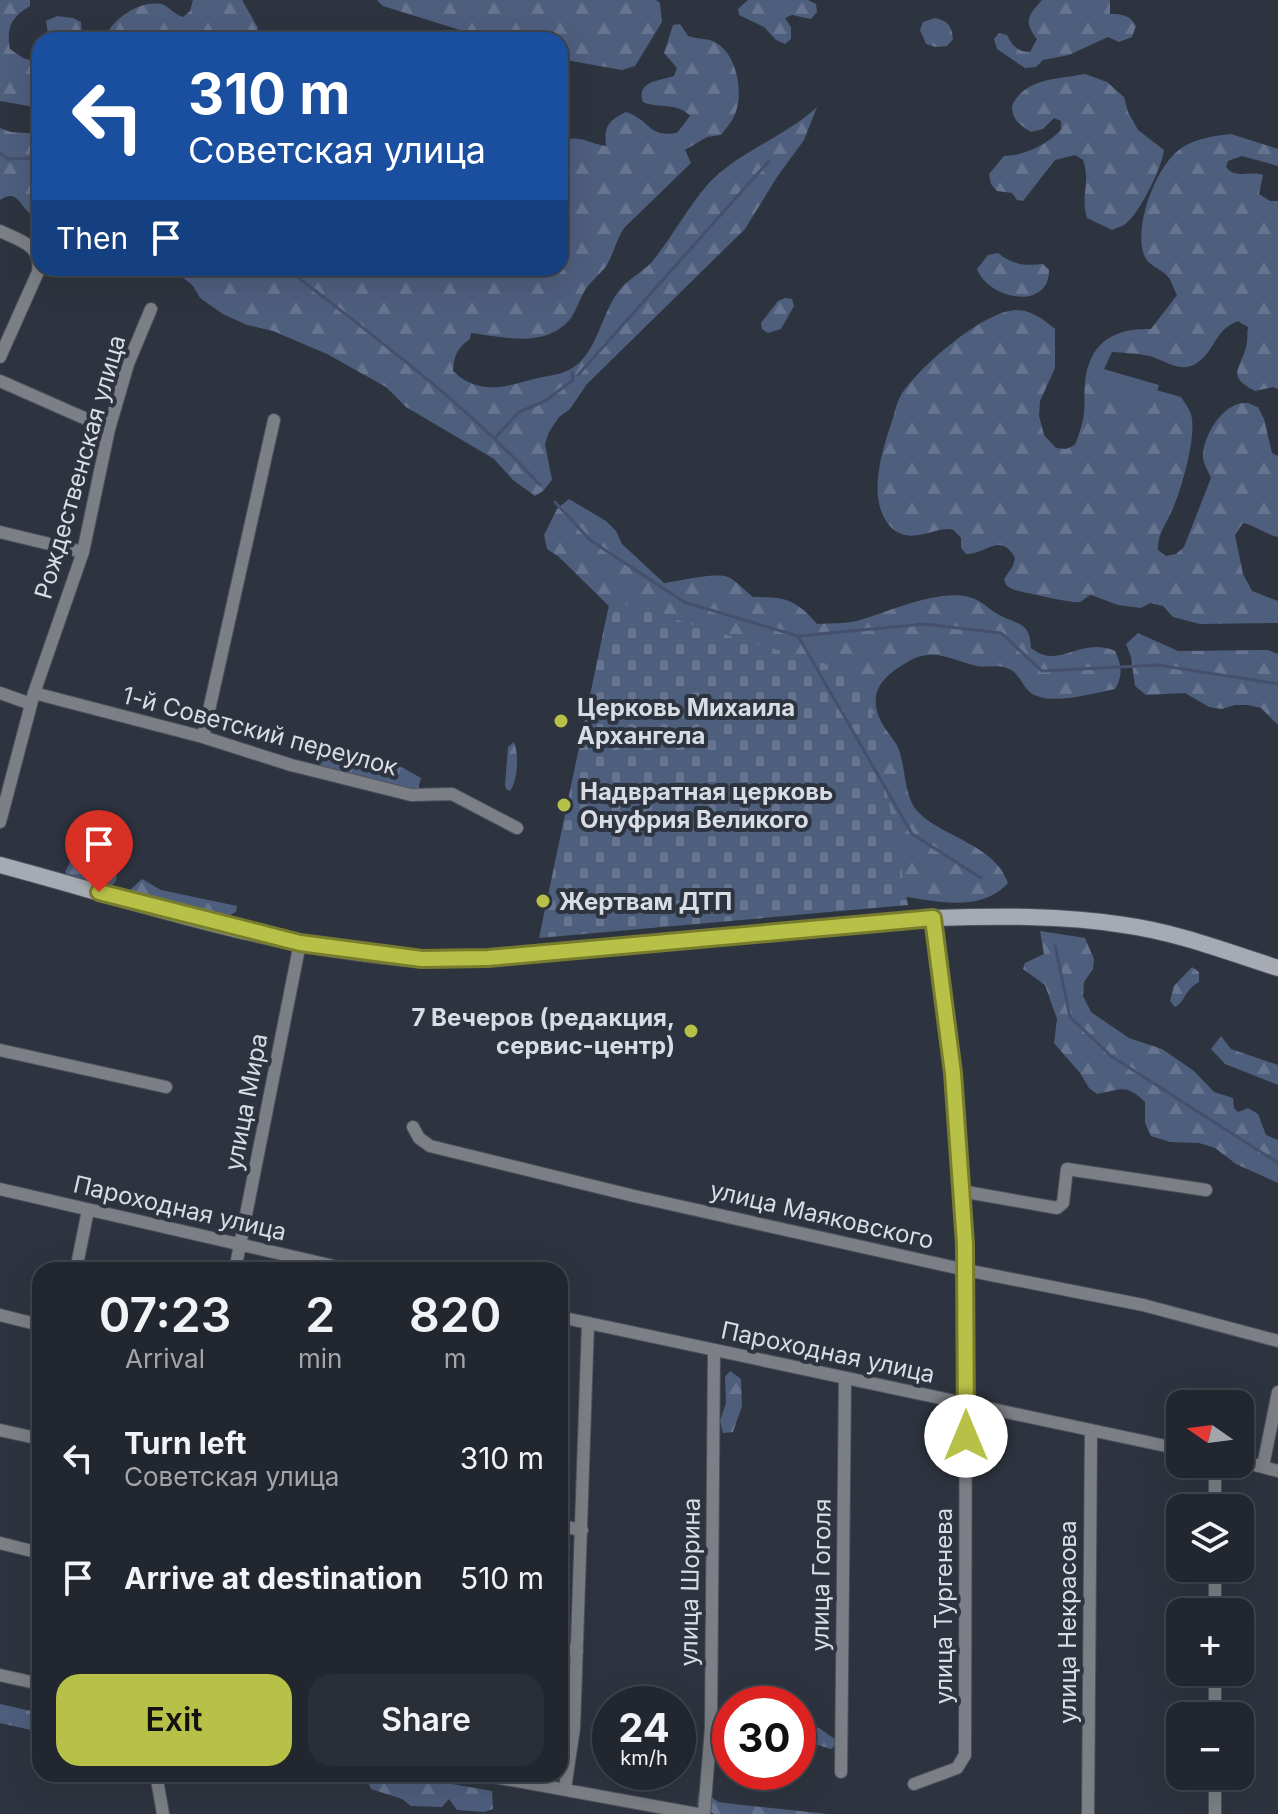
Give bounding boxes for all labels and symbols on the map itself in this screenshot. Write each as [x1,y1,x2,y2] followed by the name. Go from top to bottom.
[28,332,132,602] street label: Рождественская улица
[119,680,401,782] street label: 1-й Советский переулок
[577,693,795,750] place label: Церковь Михаила Архангела
[552,712,570,730] marker: Церковь Михаила Архангела
[580,777,833,834] place label: Надвратная церковь Онуфрия Великого
[555,796,573,814] marker: Надвратная церковь Онуфрия Великого
[65,810,133,892] pin
[559,887,732,916] place label: Жертвам ДТП
[534,892,552,910] marker: Жертвам ДТП
[411,1003,675,1060] place label: 7 Вечеров (редакция, сервис-центр)
[682,1022,700,1040] marker: 7 Вечеров (редакция, сервис-центр)
[218,1031,274,1173] street label: улица Мира
[71,1169,289,1247] street label: Пароходная улица
[707,1175,937,1255] street label: улица Маяковского
[718,1315,938,1389] street label: Пароходная улица
[1166,1390,1254,1478] north arrow
[924,1394,1008,1478] position arrow
[674,1497,706,1667] street label: улица Шорина
[805,1498,837,1652] street label: улица Гоголя
[929,1508,958,1704] street label: улица Тургенева
[1053,1520,1082,1724] street label: улица Некрасова
[712,1686,816,1790] speed limit sign: 30

